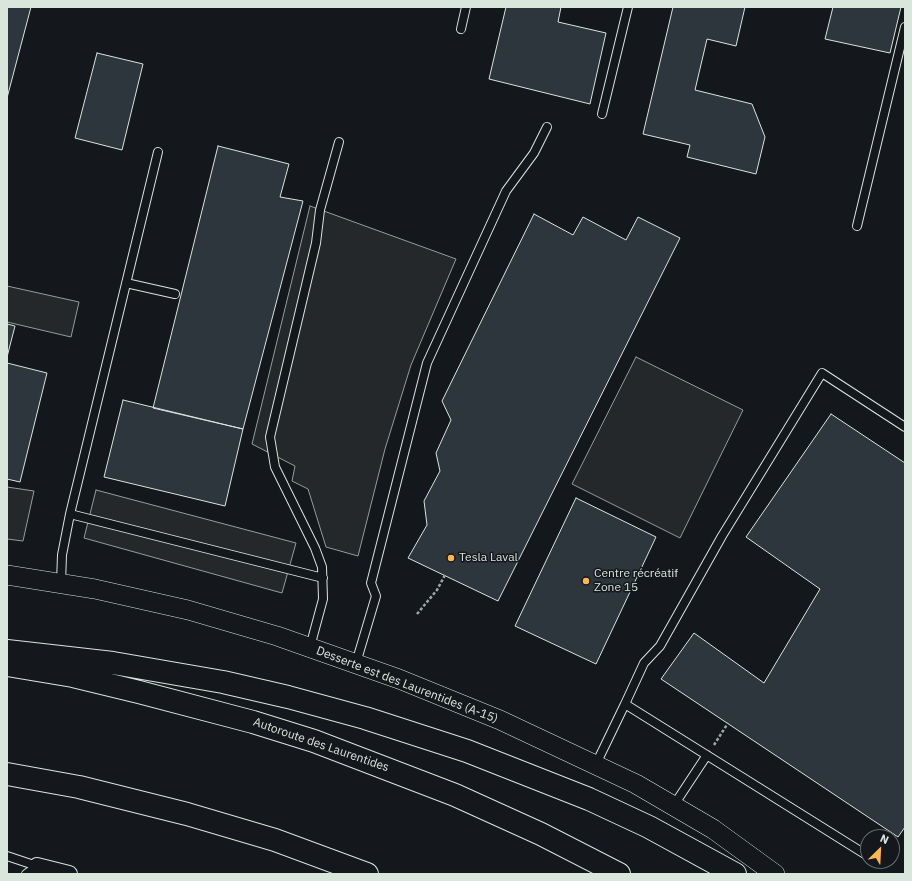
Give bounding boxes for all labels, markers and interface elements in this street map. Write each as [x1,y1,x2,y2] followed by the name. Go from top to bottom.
[459,551,518,565] place label: Tesla Laval
[446,553,456,563] marker: Tesla Laval
[594,567,678,595] place label: Centre récréatif Zone 15
[581,576,591,586] marker: Centre récréatif Zone 15
[314,644,500,726] street label: Desserte est des Laurentides (A-15)
[251,715,391,775] street label: Autoroute des Laurentides
[860,829,900,869] north arrow
[878,831,891,847] text: N

